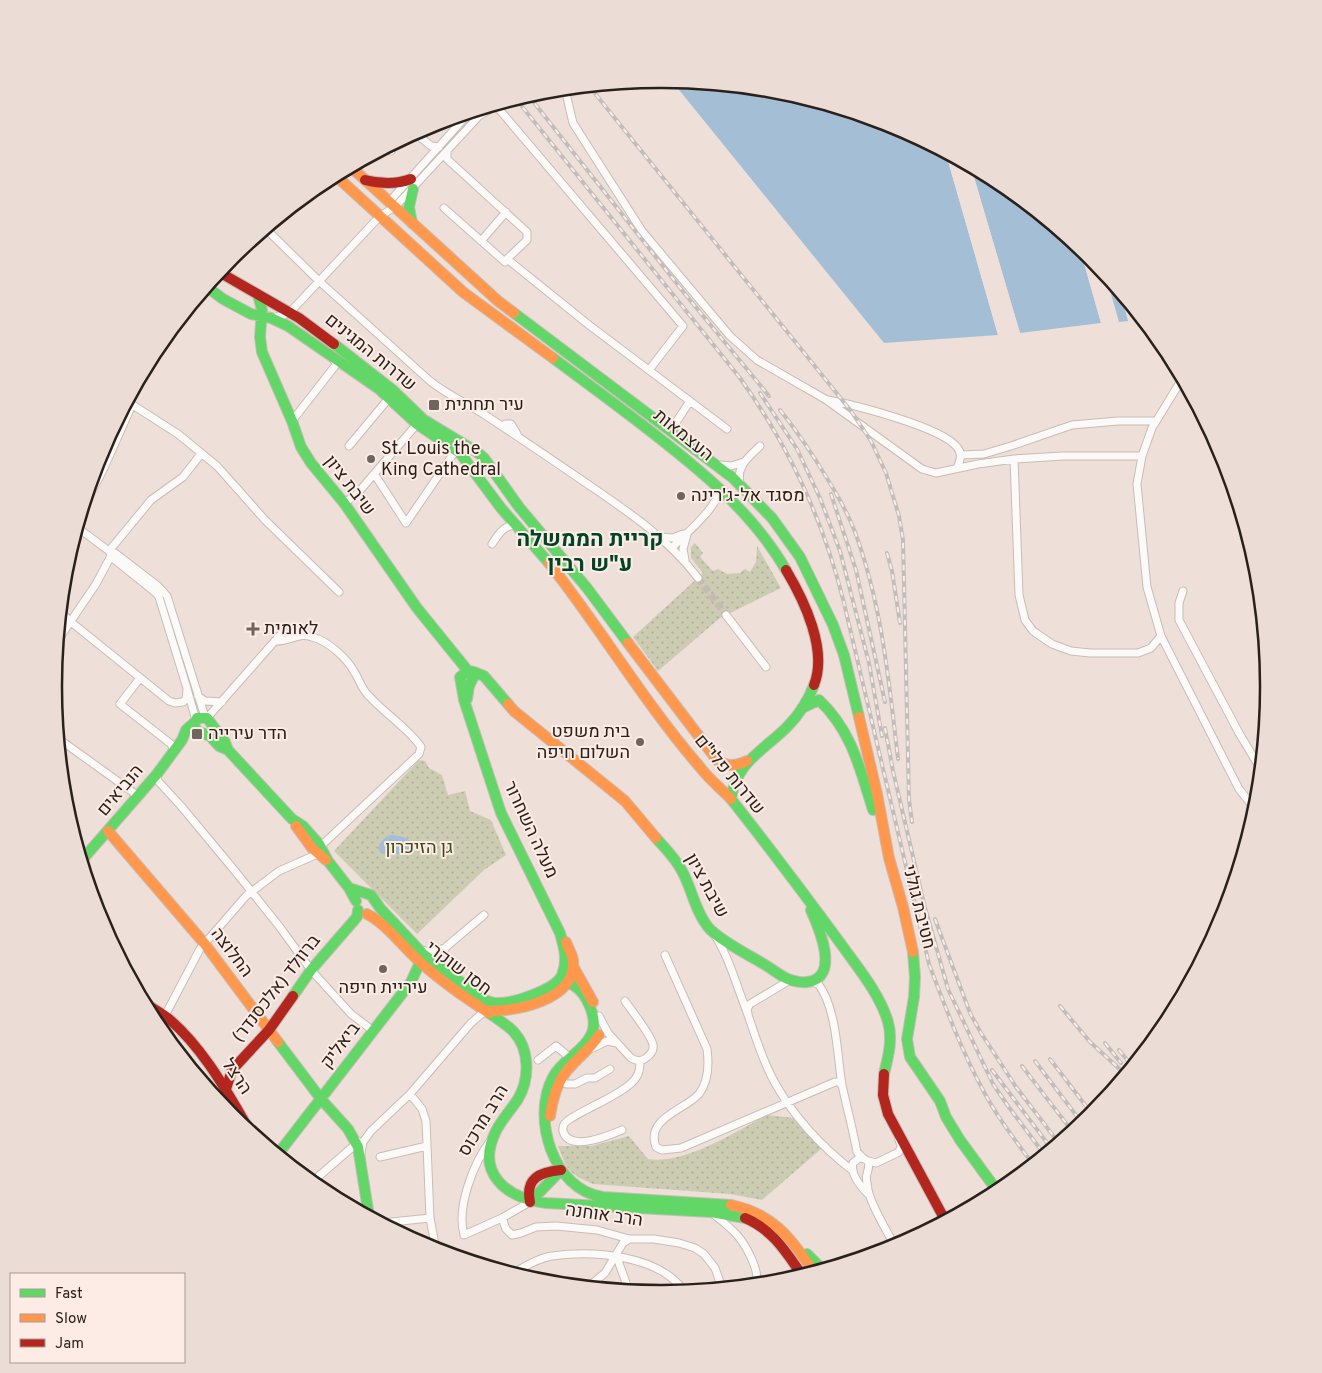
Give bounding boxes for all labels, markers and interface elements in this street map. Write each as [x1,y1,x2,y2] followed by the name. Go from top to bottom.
[320,309,420,397] street label: שדרות המגינים
[445,394,524,417] place label: עיר תחתית
[427,398,441,412] marker: עיר תחתית
[648,405,718,467] street label: העצמאות
[381,438,501,482] place label: St. Louis the King Cathedral
[318,451,380,521] street label: שיבת ציון
[365,453,377,465] marker: St. Louis the King Cathedral
[691,485,805,508] place label: מסגד אל-ג'רינה
[675,490,687,502] marker: מסגד אל-ג'רינה
[516,527,664,579] district label: קריית הממשלה ע"ש רבין
[264,618,318,641] place label: לאומית
[246,622,260,636] marker: לאומית
[537,721,631,765] place label: בית משפט השלום חיפה
[208,723,287,746] place label: הדר עירייה
[190,727,204,741] marker: הדר עירייה
[689,730,769,820] street label: שדרות פלי"ם
[634,736,646,748] marker: בית משפט השלום חיפה
[93,760,149,822] street label: הנביאים
[497,778,563,882] street label: מעלה השחרור
[385,837,453,860] park label: גן הזיכרון
[679,850,733,922] street label: שיבת ציון
[896,863,940,951] street label: חטיבת גולני
[205,924,257,982] street label: החלוצה
[228,930,327,1048] street label: ברוולד (אלכסנדר)
[420,937,496,1001] street label: חסן שוקרי
[377,963,389,975] marker: עיריית חיפה
[338,977,428,1000] place label: עיריית חיפה
[316,1018,366,1074] street label: ביאליק
[216,1055,256,1099] street label: הרצל
[454,1081,514,1161] street label: הרב מרכוס
[564,1199,644,1233] street label: הרב אוחנה
[10,1273,185,1363] legend
[55,1285,83,1304] text: Fast
[55,1310,87,1329] text: Slow
[55,1335,84,1354] text: Jam

